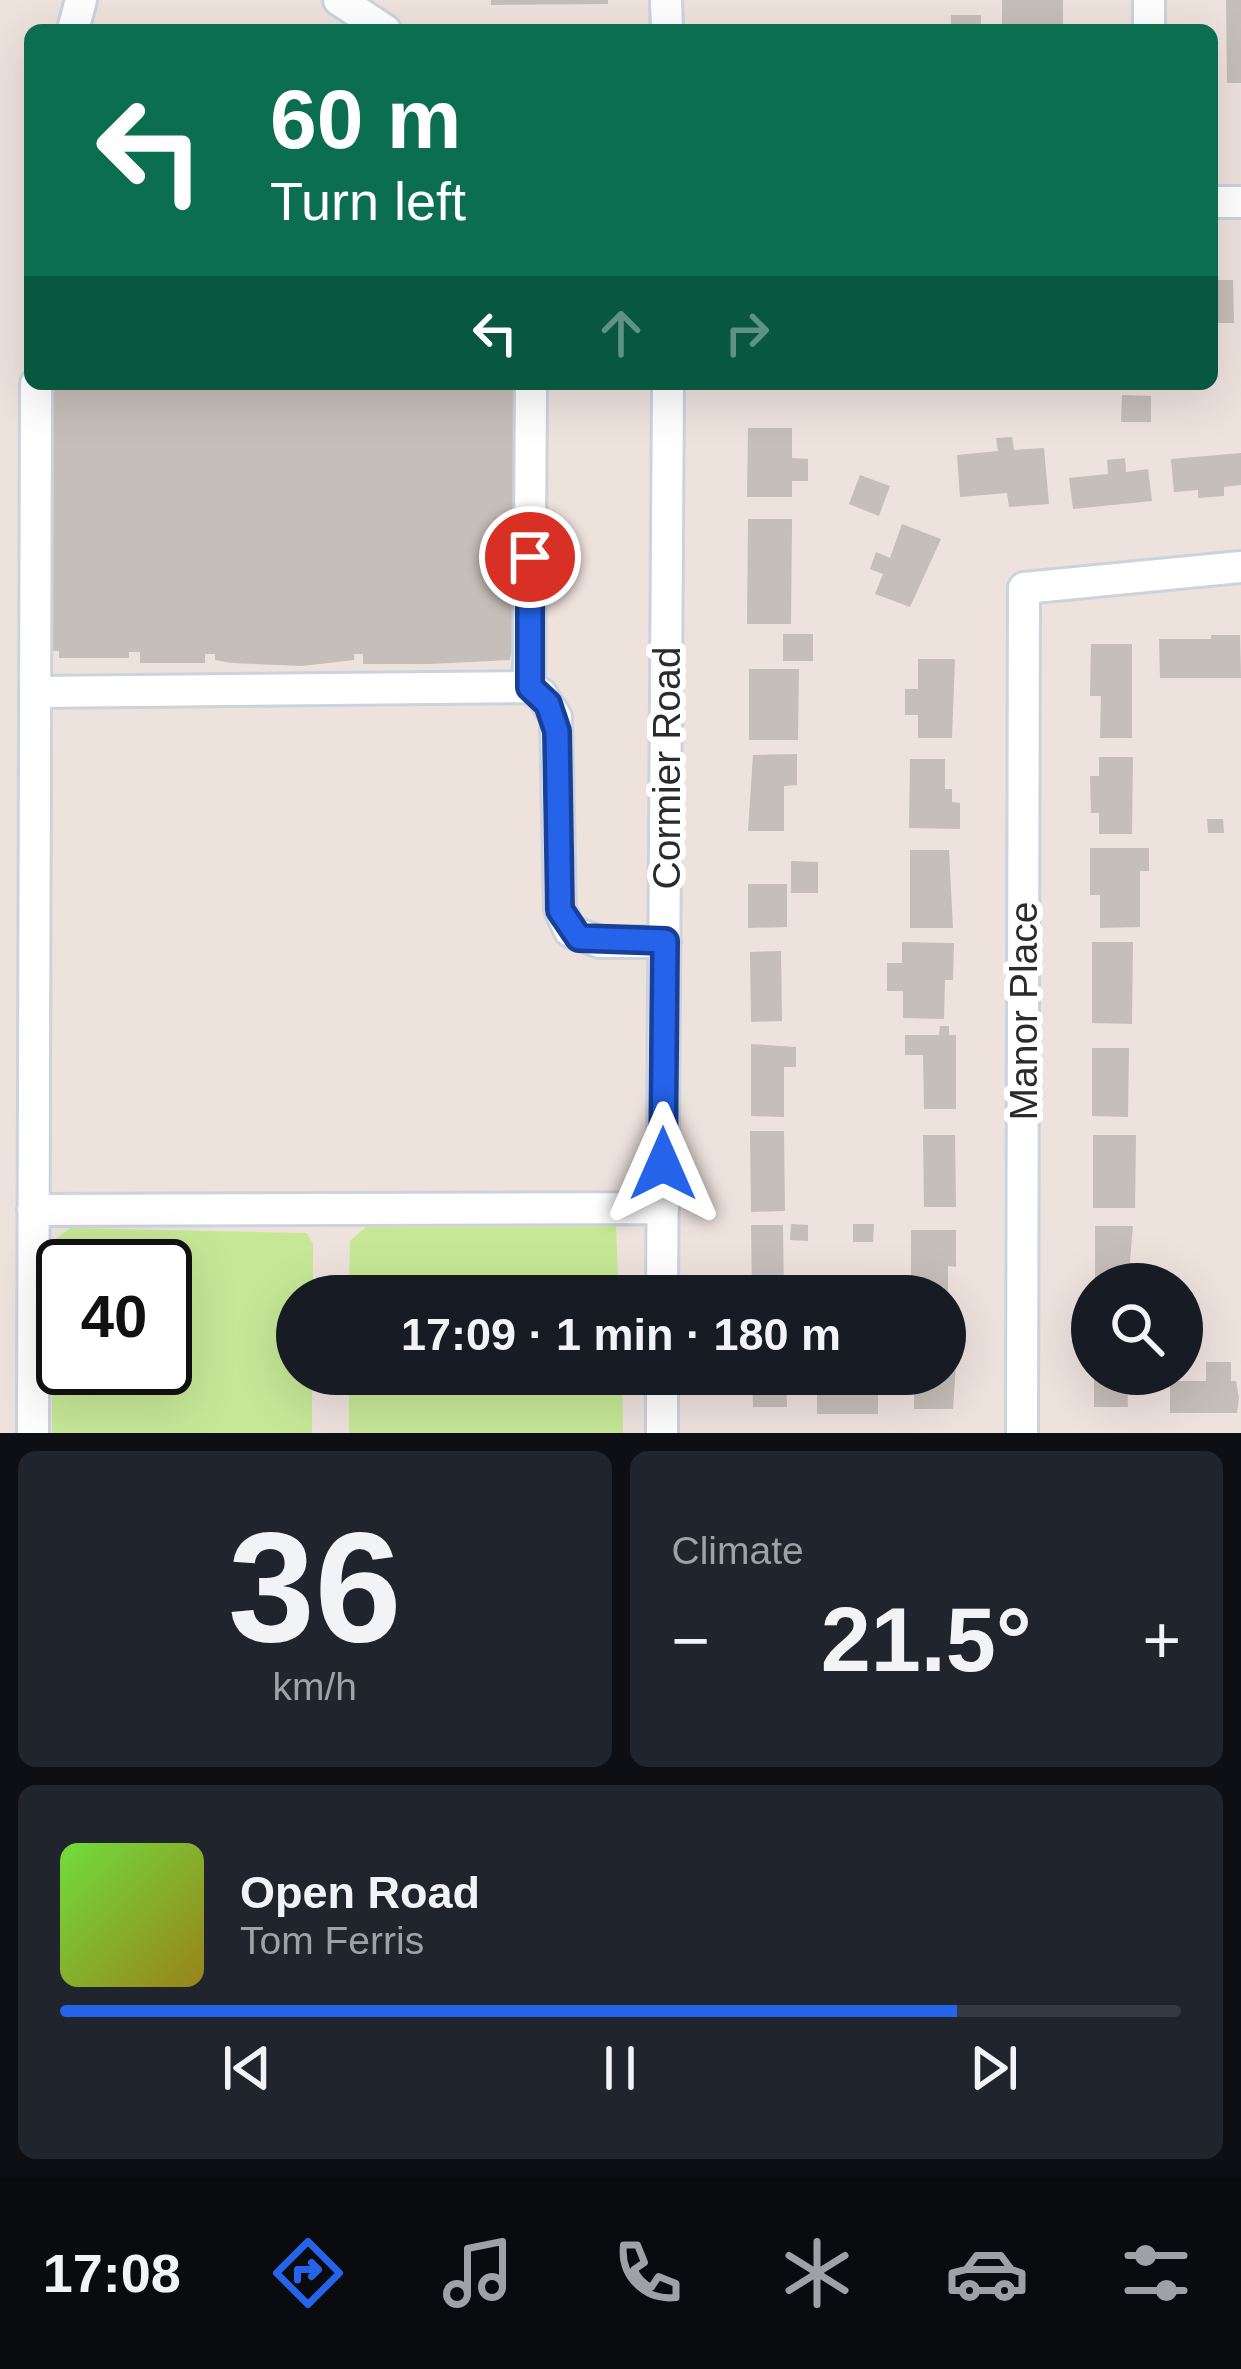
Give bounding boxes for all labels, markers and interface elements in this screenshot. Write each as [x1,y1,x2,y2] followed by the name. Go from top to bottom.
[72,72,228,228] icon: left
[270,72,461,166] text: 60 m
[270,171,466,231] text: Turn left
[462,300,528,366] icon: left
[588,300,654,366] icon: ahead
[714,300,780,366] icon: right
[479,506,581,608] pin
[497,524,563,590] icon: arrive
[645,647,688,889] street label: Cormier Road
[1002,902,1045,1120] street label: Manor Place
[600,1101,726,1227] position arrow
[36,1239,192,1395] speed limit sign: 40
[1071,1263,1203,1395] map controls
[1071,1263,1203,1395] button: search
[401,1309,841,1360] text: 17:09 · 1 min · 180 m
[228,1500,402,1674] text: 36
[672,1529,804,1572] text: Climate
[821,1590,1032,1690] text: 21.5°
[672,1603,710,1677] text: −
[1142,1603,1181,1677] text: +
[272,1665,357,1708] text: km/h
[240,1867,480,1918] text: Open Road
[240,1919,424,1962] text: Tom Ferris
[214,2035,280,2101] icon: previous
[587,2035,653,2101] icon: pause
[961,2035,1027,2101] icon: next
[266,2231,350,2315] icon: directions
[436,2231,520,2315] icon: music
[606,2231,690,2315] icon: phone
[775,2231,859,2315] icon: climate
[945,2231,1029,2315] icon: car
[1114,2231,1198,2315] icon: filters
[43,2243,181,2303] text: 17:08

